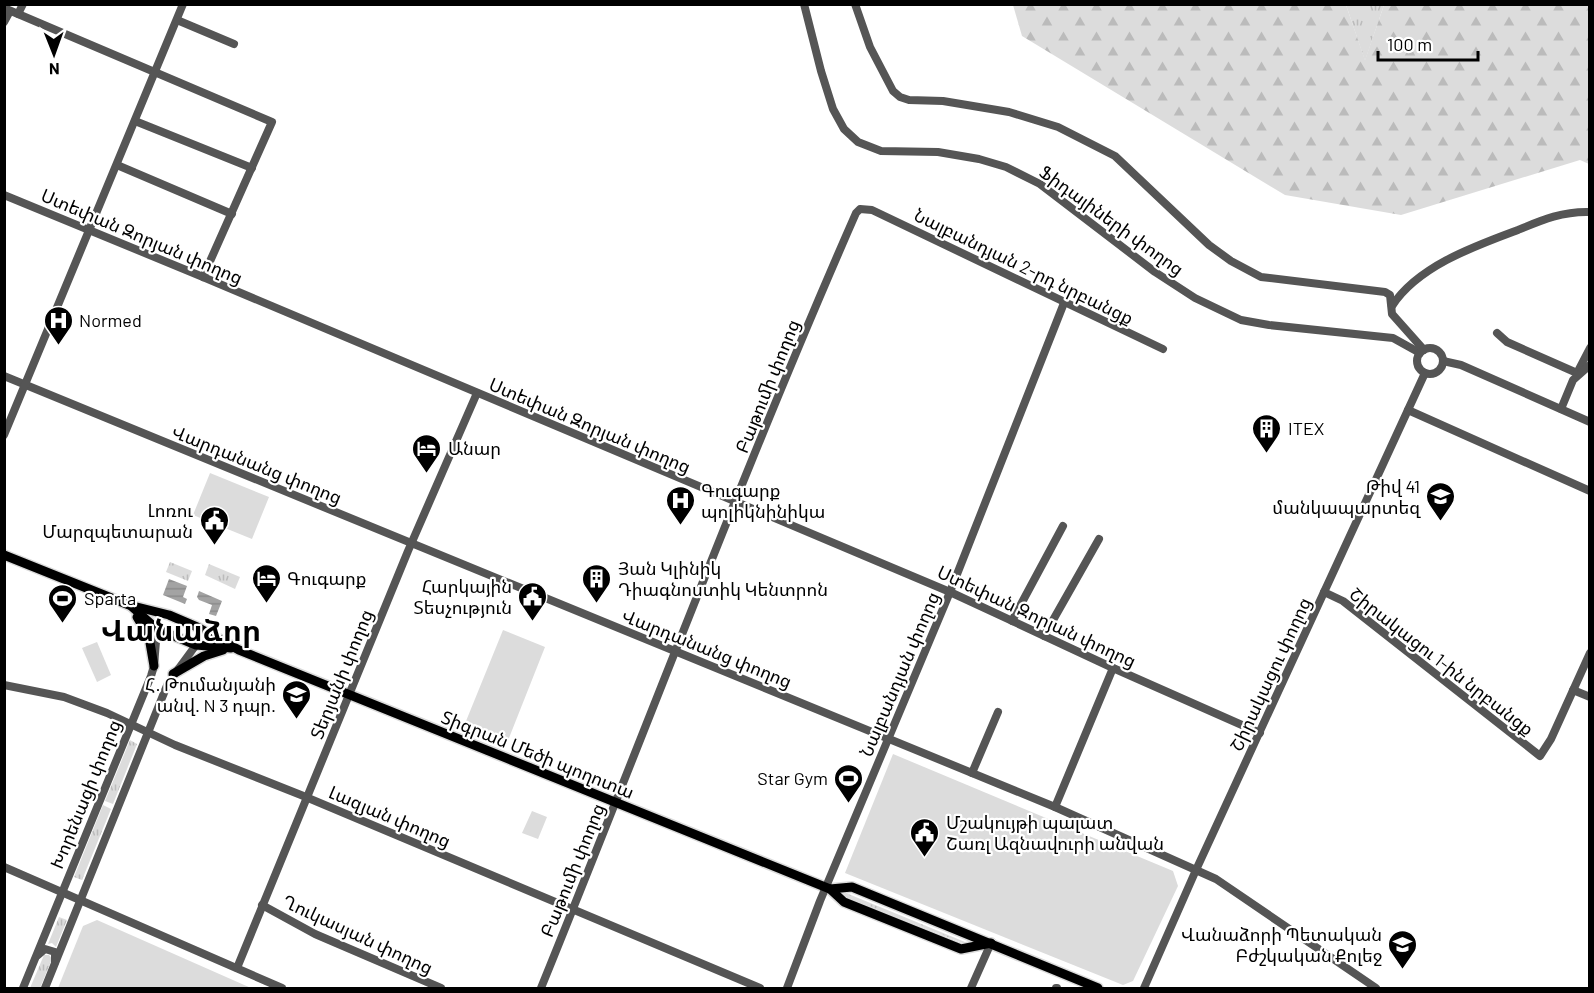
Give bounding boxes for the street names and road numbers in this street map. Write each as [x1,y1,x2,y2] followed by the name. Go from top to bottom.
[1036,160,1188,280] street label: Ֆիդայիների փողոց
[38,184,246,288] street label: Ստեփան Զորյան փողոց
[911,203,1137,329] street label: Նալբանդյան 2-րդ նրբանցք
[730,316,804,456] street label: Բաթումի փողոց
[486,373,694,477] street label: Ստեփան Զորյան փողոց
[169,420,345,508] street label: Վարդանանց փողոց
[934,560,1140,672] street label: Ստեփան Զորյան փողոց
[1346,582,1538,740] street label: Շիրակացու 1-ին նրբանցք
[854,588,944,760] street label: Նալբանդյան փողոց
[1225,594,1315,754] street label: Շիրակացու փողոց
[619,604,795,692] street label: Վարդանանց փողոց
[305,606,377,742] street label: Տերյանի փողոց
[438,705,638,803] street label: Տիգրան Մեծի պողոտա
[45,716,125,872] street label: Խորենացի փողոց
[326,780,454,852] street label: Լազյան փողոց
[535,800,609,940] street label: Բաթումի փողոց
[279,890,437,978] street label: Ղուկասյան փողոց

